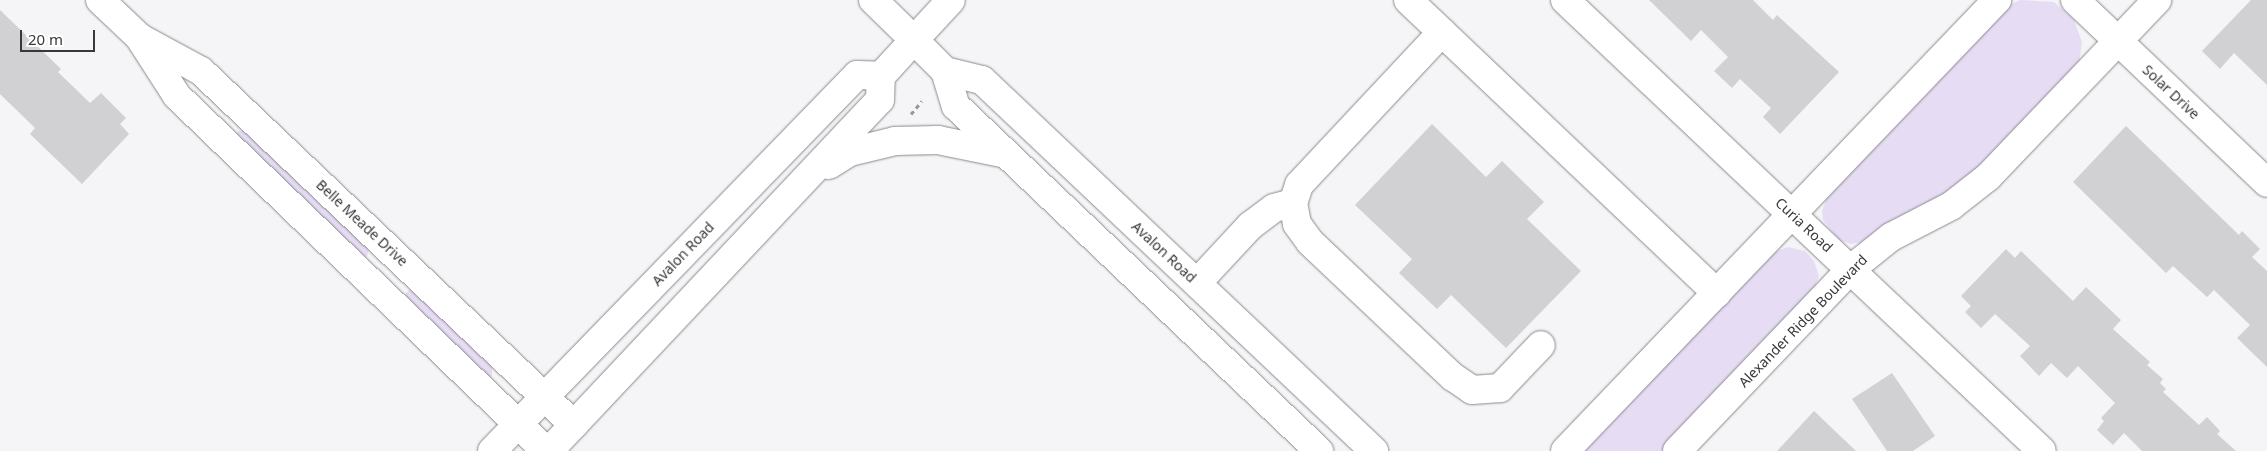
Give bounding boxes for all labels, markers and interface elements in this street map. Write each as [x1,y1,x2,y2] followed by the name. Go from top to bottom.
[22,20,98,52] scale bar
[28,29,63,49] text: 20 m
[2139,61,2203,123] street label: Solar Drive
[313,176,411,270] street label: Belle Meade Drive
[1772,194,1836,256] street label: Curia Road
[1128,218,1200,286] street label: Avalon Road
[649,219,717,289] street label: Avalon Road
[1735,251,1871,391] street label: Alexander Ridge Boulevard

